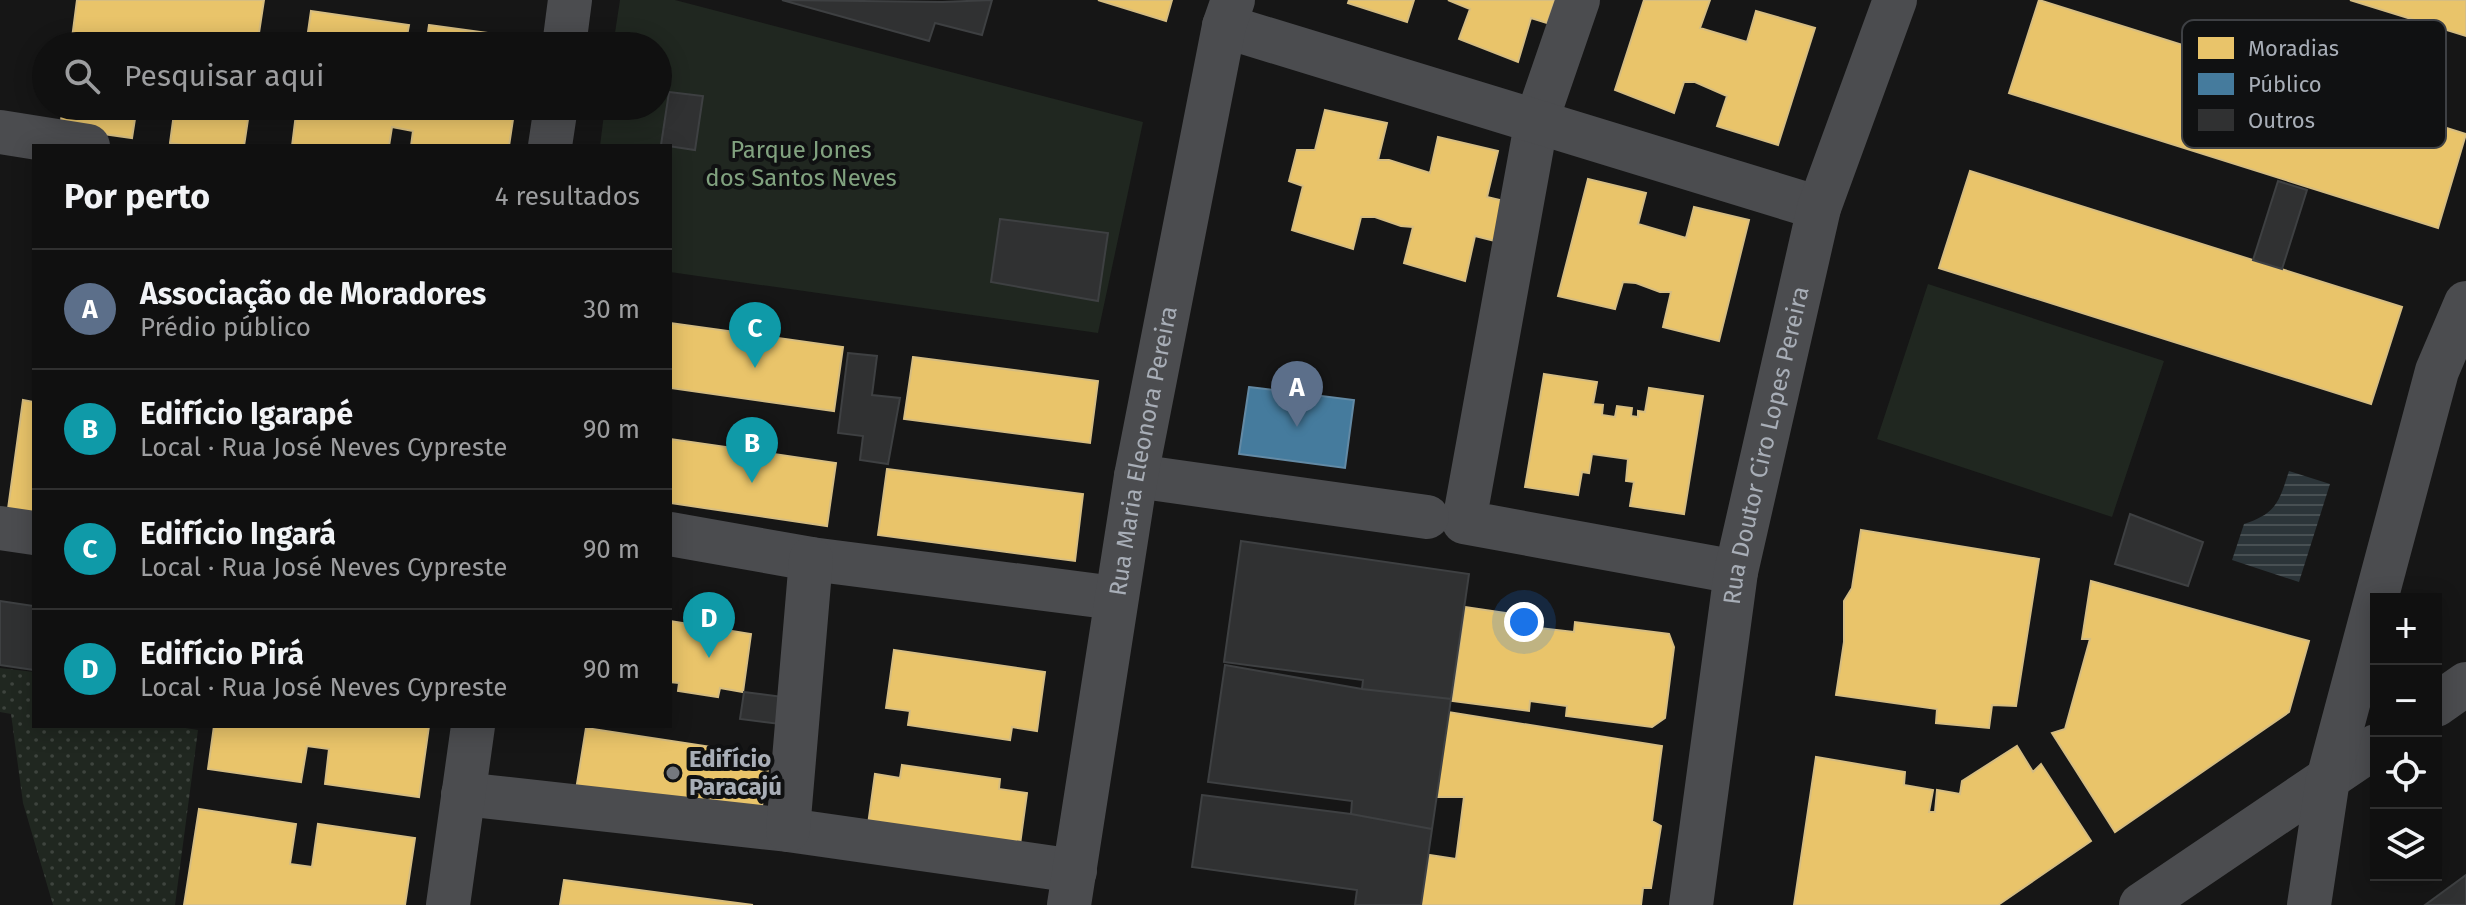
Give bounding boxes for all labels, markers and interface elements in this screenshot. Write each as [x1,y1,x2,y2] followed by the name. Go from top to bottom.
[2182,20,2446,148] legend
[32,32,672,120] search box
[2248,35,2339,62] text: Moradias
[60,54,104,98] icon: search
[124,58,325,94] text: Pesquisar aqui
[2248,71,2322,98] text: Público
[2248,107,2315,134] text: Outros
[705,136,897,192] park label: Parque Jones dos Santos Neves
[64,176,210,217] text: Por perto
[495,181,640,212] text: 4 resultados
[140,276,486,312] text: Associação de Moradores
[1718,284,1815,606] street label: Rua Doutor Ciro Lopes Pereira
[82,294,98,325] text: A
[583,294,640,325] text: 30 m
[729,302,781,368] pin: C
[1103,304,1183,598] street label: Rua Maria Eleonora Pereira
[140,312,311,343] text: Prédio público
[1271,361,1323,427] pin: A
[140,396,353,432] text: Edifício Igarapé
[82,414,98,445] text: B
[583,414,640,445] text: 90 m
[726,417,778,483] pin: B
[140,432,507,463] text: Local · Rua José Neves Cypreste
[140,516,336,552] text: Edifício Ingará
[83,534,97,565] text: C
[583,534,640,565] text: 90 m
[140,552,507,583] text: Local · Rua José Neves Cypreste
[683,592,735,658] pin: D
[2370,593,2442,881] map controls
[2370,593,2442,665] button: +
[1504,602,1544,642] your location
[140,636,304,672] text: Edifício Pirá
[82,654,98,685] text: D
[583,654,640,685] text: 90 m
[2370,665,2442,737] button: −
[140,672,507,703] text: Local · Rua José Neves Cypreste
[2370,737,2442,809] button: locate
[689,745,782,801] place label: Edifício Paracajú
[664,764,682,782] marker: Edifício Paracajú
[2370,809,2442,881] button: layers

